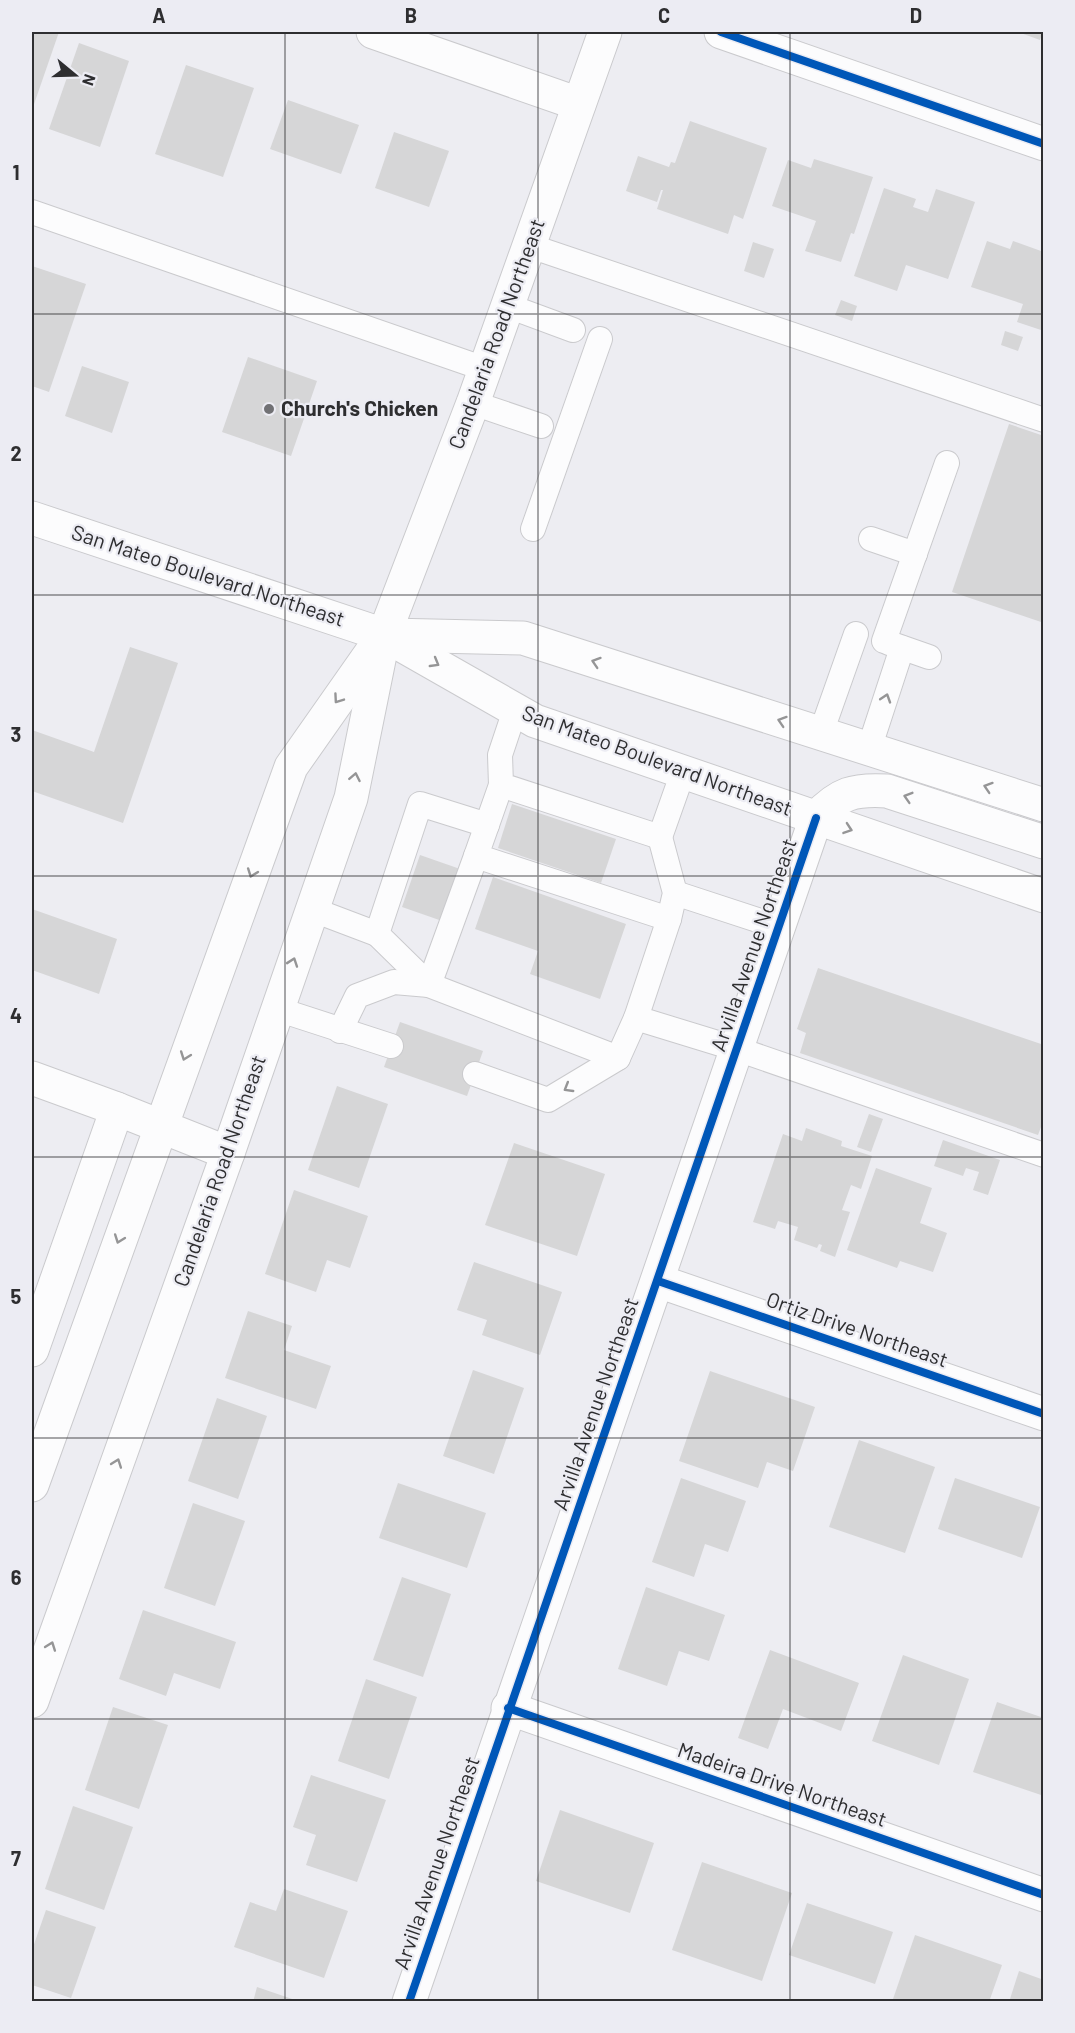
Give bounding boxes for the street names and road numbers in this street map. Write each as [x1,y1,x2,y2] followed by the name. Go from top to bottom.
[442,215,549,452] street label: Candelaria Road Northeast
[69,519,348,631] street label: San Mateo Boulevard Northeast
[519,699,796,820] street label: San Mateo Boulevard Northeast
[704,835,801,1054] street label: Arvilla Avenue Northeast
[167,1051,270,1290] street label: Candelaria Road Northeast
[763,1286,952,1371] street label: Ortiz Drive Northeast
[546,1294,643,1513] street label: Arvilla Avenue Northeast
[675,1736,890,1831] street label: Madeira Drive Northeast
[387,1753,484,1972] street label: Arvilla Avenue Northeast

